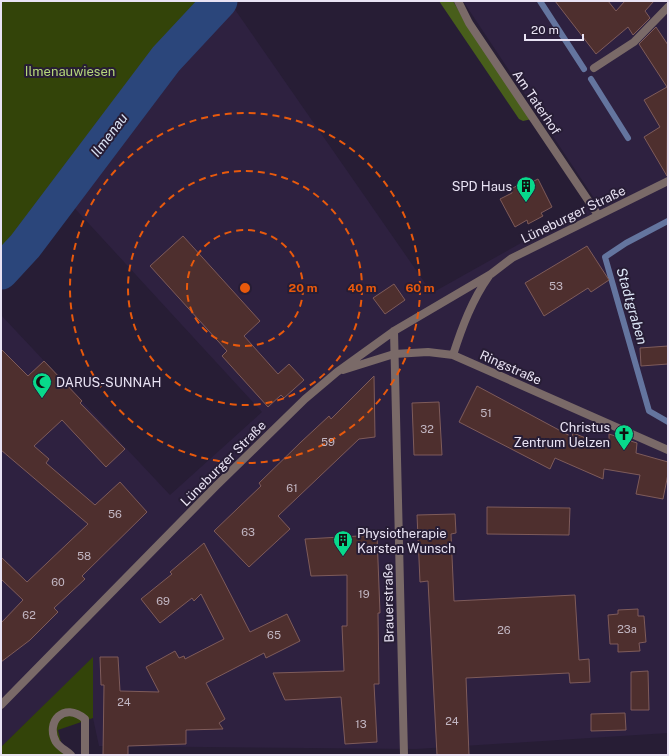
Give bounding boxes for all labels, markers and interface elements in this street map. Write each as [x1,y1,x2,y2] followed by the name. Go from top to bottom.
[525,16,583,42] scale bar
[531,23,559,37] text: 20 m
[25,64,115,79] park label: Ilmenauwiesen
[510,67,564,137] street label: Am Taterhof
[87,110,131,160] water label: Ilmenau
[515,175,537,203] building icon: SPD Haus
[452,179,512,194] place label: SPD Haus
[519,183,628,246] street label: Lüneburger Straße
[613,266,651,347] water label: Stadtgraben
[549,280,563,292] house number: 53
[238,281,252,295] centre of rings
[289,281,318,295] text: 20 m
[347,281,377,295] text: 40 m
[405,281,435,295] text: 60 m
[478,347,544,388] street label: Ringstraße
[31,371,53,399] mosque icon: DARUS-SUNNAH
[56,375,162,390] place label: DARUS-SUNNAH
[480,407,492,419] house number: 51
[178,418,269,509] street label: Lüneburger Straße
[514,420,610,450] place label: Christus Zentrum Uelzen
[420,423,434,435] house number: 32
[613,423,635,451] church icon: Christus Zentrum Uelzen
[321,436,335,448] house number: 59
[286,482,298,494] house number: 61
[108,508,122,520] house number: 56
[241,526,255,538] house number: 63
[357,526,456,556] place label: Physiotherapie Karsten Wunsch
[332,529,354,557] building icon: Physiotherapie Karsten Wunsch
[77,550,91,562] house number: 58
[380,563,397,643] street label: Brauerstraße
[51,576,65,588] house number: 60
[358,588,370,600] house number: 19
[156,595,170,607] house number: 69
[22,609,36,621] house number: 62
[617,623,637,635] house number: 23a
[497,624,511,636] house number: 26
[267,629,281,641] house number: 65
[117,696,131,708] house number: 24
[445,715,459,727] house number: 24
[355,718,367,730] house number: 13

